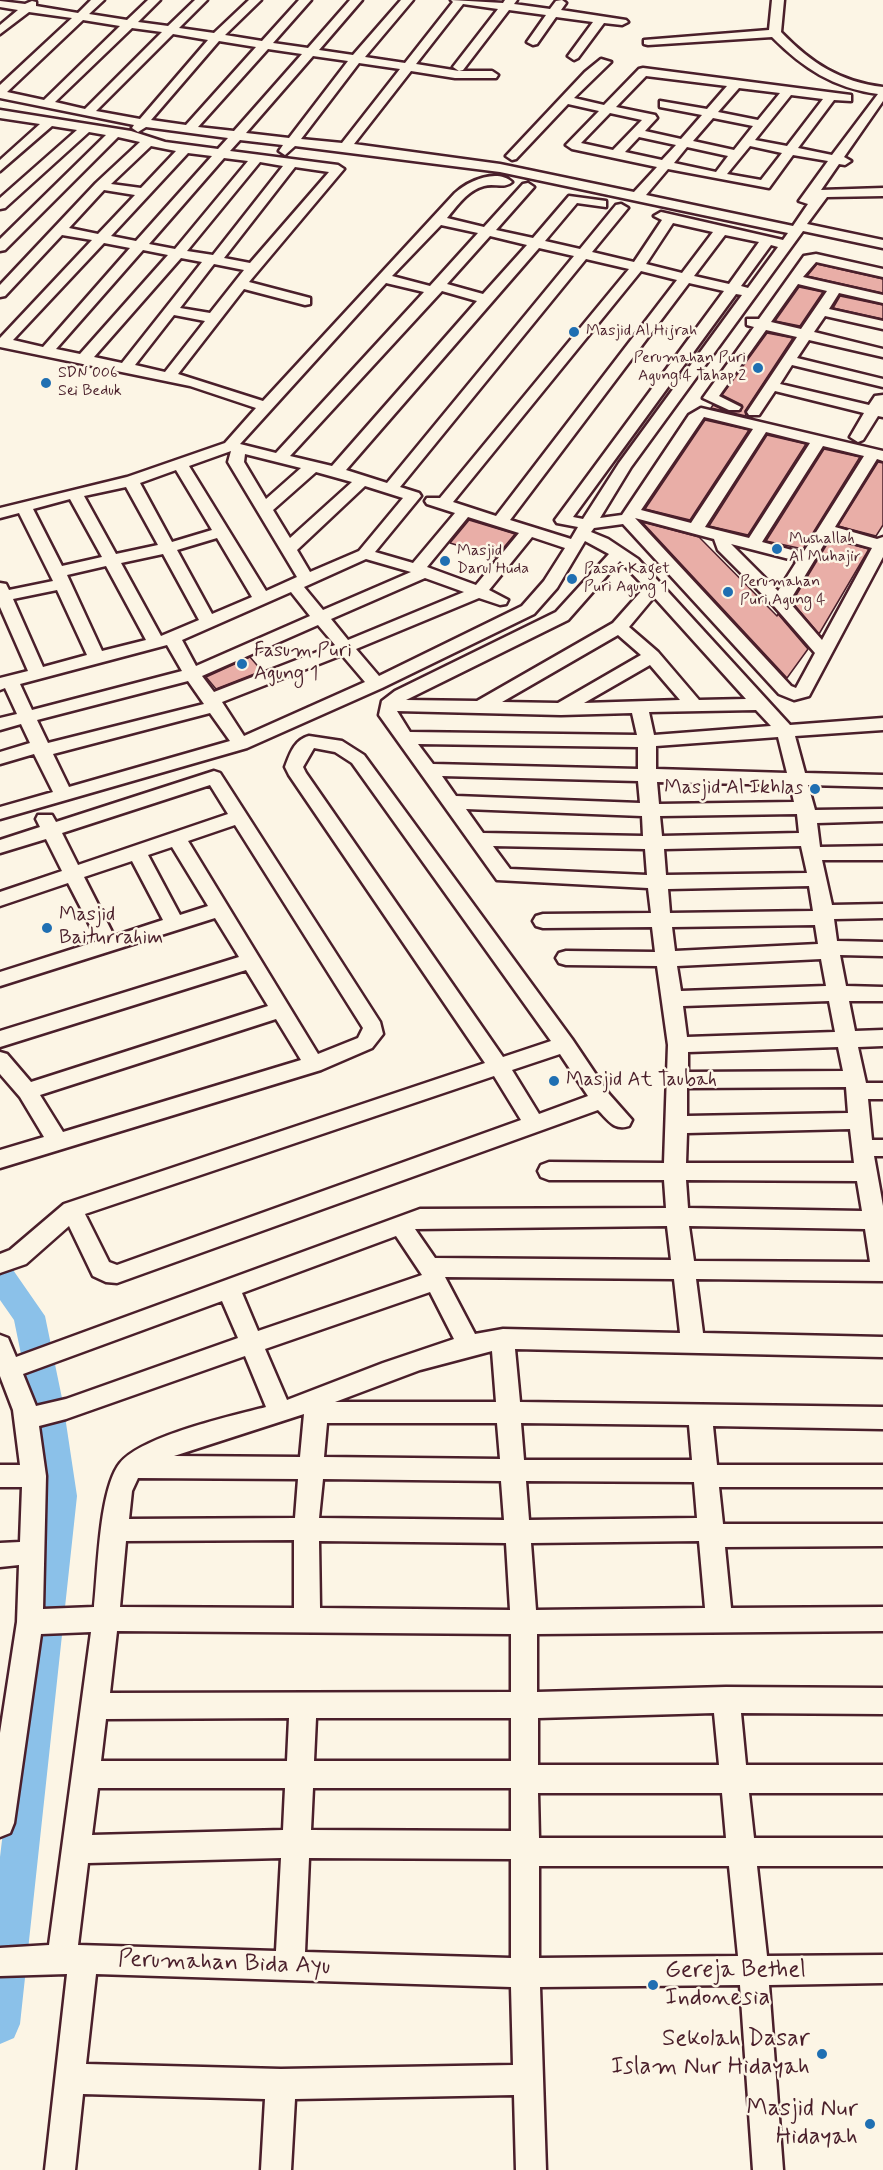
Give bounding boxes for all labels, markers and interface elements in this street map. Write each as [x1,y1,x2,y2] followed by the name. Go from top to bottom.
[586,322,697,342] place label: Masjid Al Hijrah
[567,325,581,339] marker: Masjid Al Hijrah
[634,349,746,387] place label: Perumahan Puri Agung 4 Tahap 2
[751,361,765,375] marker: Perumahan Puri Agung 4 Tahap 2
[58,364,122,402] place label: SDN 006 Sei Beduk
[39,376,53,390] marker: SDN 006 Sei Beduk
[789,530,861,568] place label: Mushallah Al Muhajir
[457,542,529,580] place label: Masjid Darul Huda
[770,542,784,556] marker: Mushallah Al Muhajir
[438,554,452,568] marker: Masjid Darul Huda
[584,560,670,598] place label: Pasar Kaget Puri Agung 1
[565,572,579,586] marker: Pasar Kaget Puri Agung 1
[740,573,826,611] place label: Perumahan Puri Agung 4
[721,585,735,599] marker: Perumahan Puri Agung 4
[254,640,352,687] place label: Fasum Puri Agung 1
[235,657,249,671] marker: Fasum Puri Agung 1
[664,777,803,801] place label: Masjid Al Ikhlas
[808,782,822,796] marker: Masjid Al Ikhlas
[59,904,163,951] place label: Masjid Baiturrahim
[40,921,54,935] marker: Masjid Baiturrahim
[566,1069,717,1093] place label: Masjid At Taubah
[547,1074,561,1088] marker: Masjid At Taubah
[117,1946,331,1982] street label: Perumahan Bida Ayu
[665,1957,806,2013] place label: Gereja Bethel Indonesia
[646,1978,660,1992] marker: Gereja Bethel Indonesia
[611,2026,810,2082] place label: Sekolah Dasar Islam Nur Hidayah
[815,2047,829,2061] marker: Sekolah Dasar Islam Nur Hidayah
[747,2096,858,2152] place label: Masjid Nur Hidayah
[863,2117,877,2131] marker: Masjid Nur Hidayah

